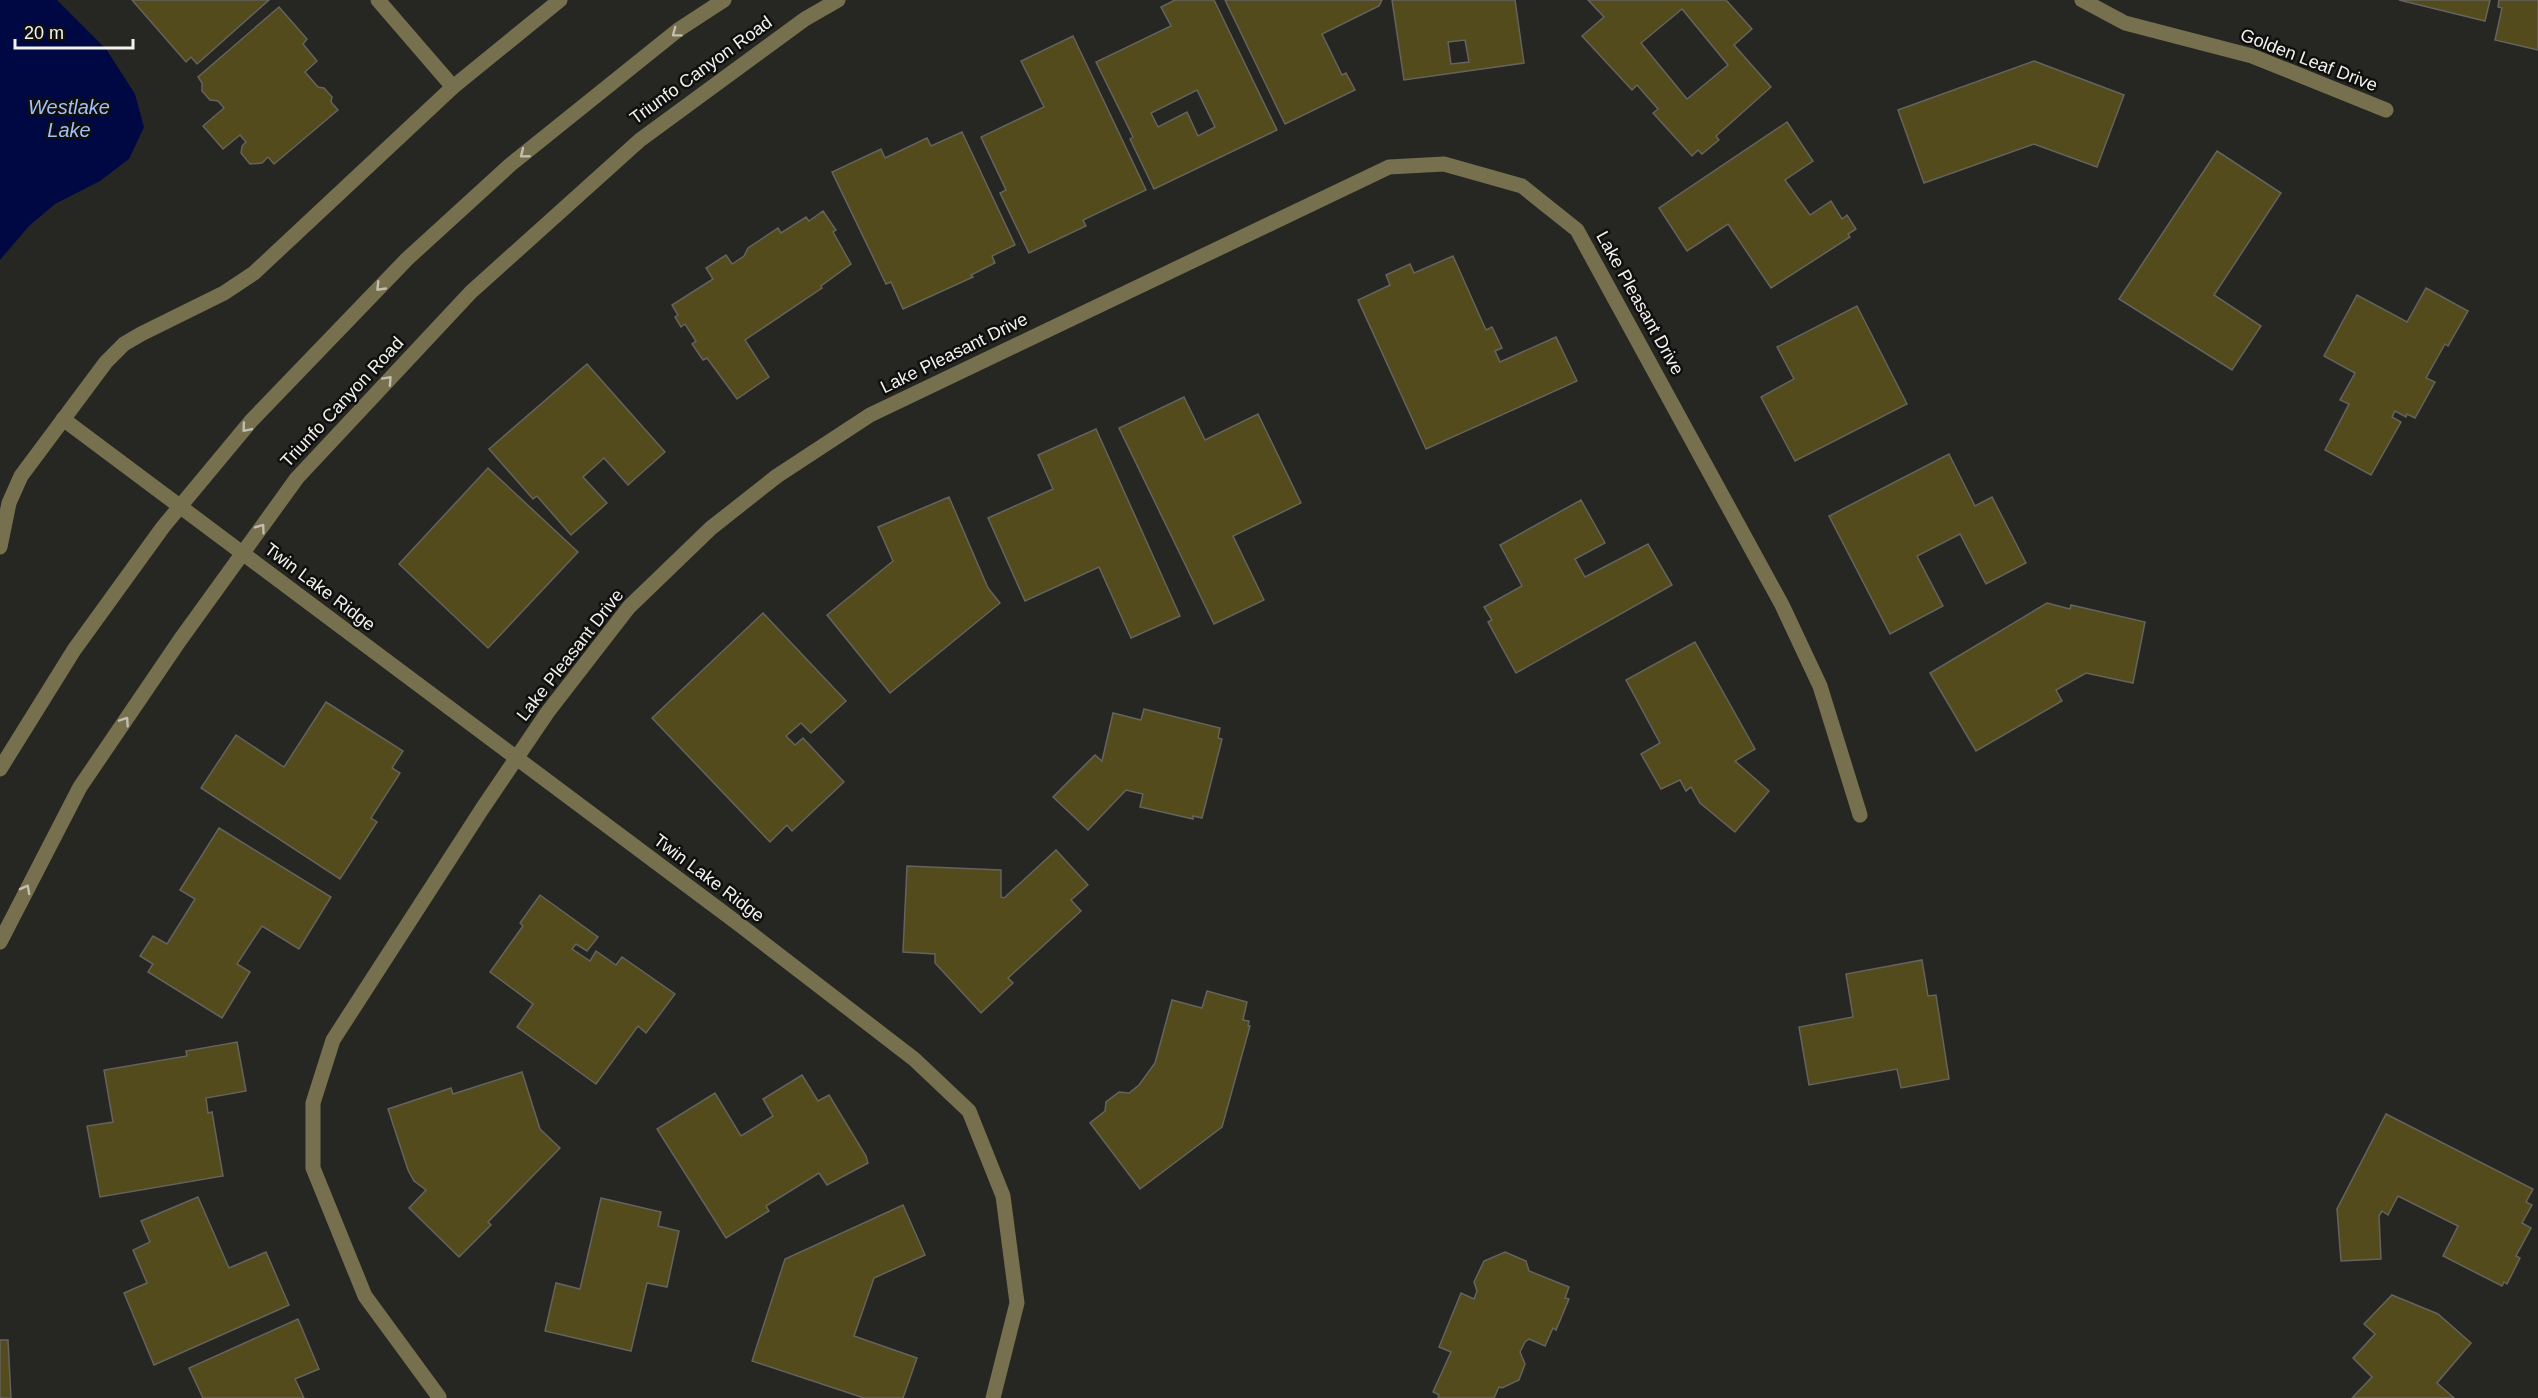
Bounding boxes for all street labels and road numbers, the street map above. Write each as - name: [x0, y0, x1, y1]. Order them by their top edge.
- street label: Triunfo Canyon Road: [626, 12, 776, 128]
- street label: Golden Leaf Drive: [2238, 25, 2380, 95]
- street label: Lake Pleasant Drive: [1592, 228, 1688, 378]
- street label: Lake Pleasant Drive: [877, 309, 1031, 397]
- street label: Triunfo Canyon Road: [277, 333, 407, 471]
- street label: Twin Lake Ridge: [261, 539, 379, 635]
- street label: Lake Pleasant Drive: [513, 585, 627, 725]
- street label: Twin Lake Ridge: [650, 830, 768, 926]

